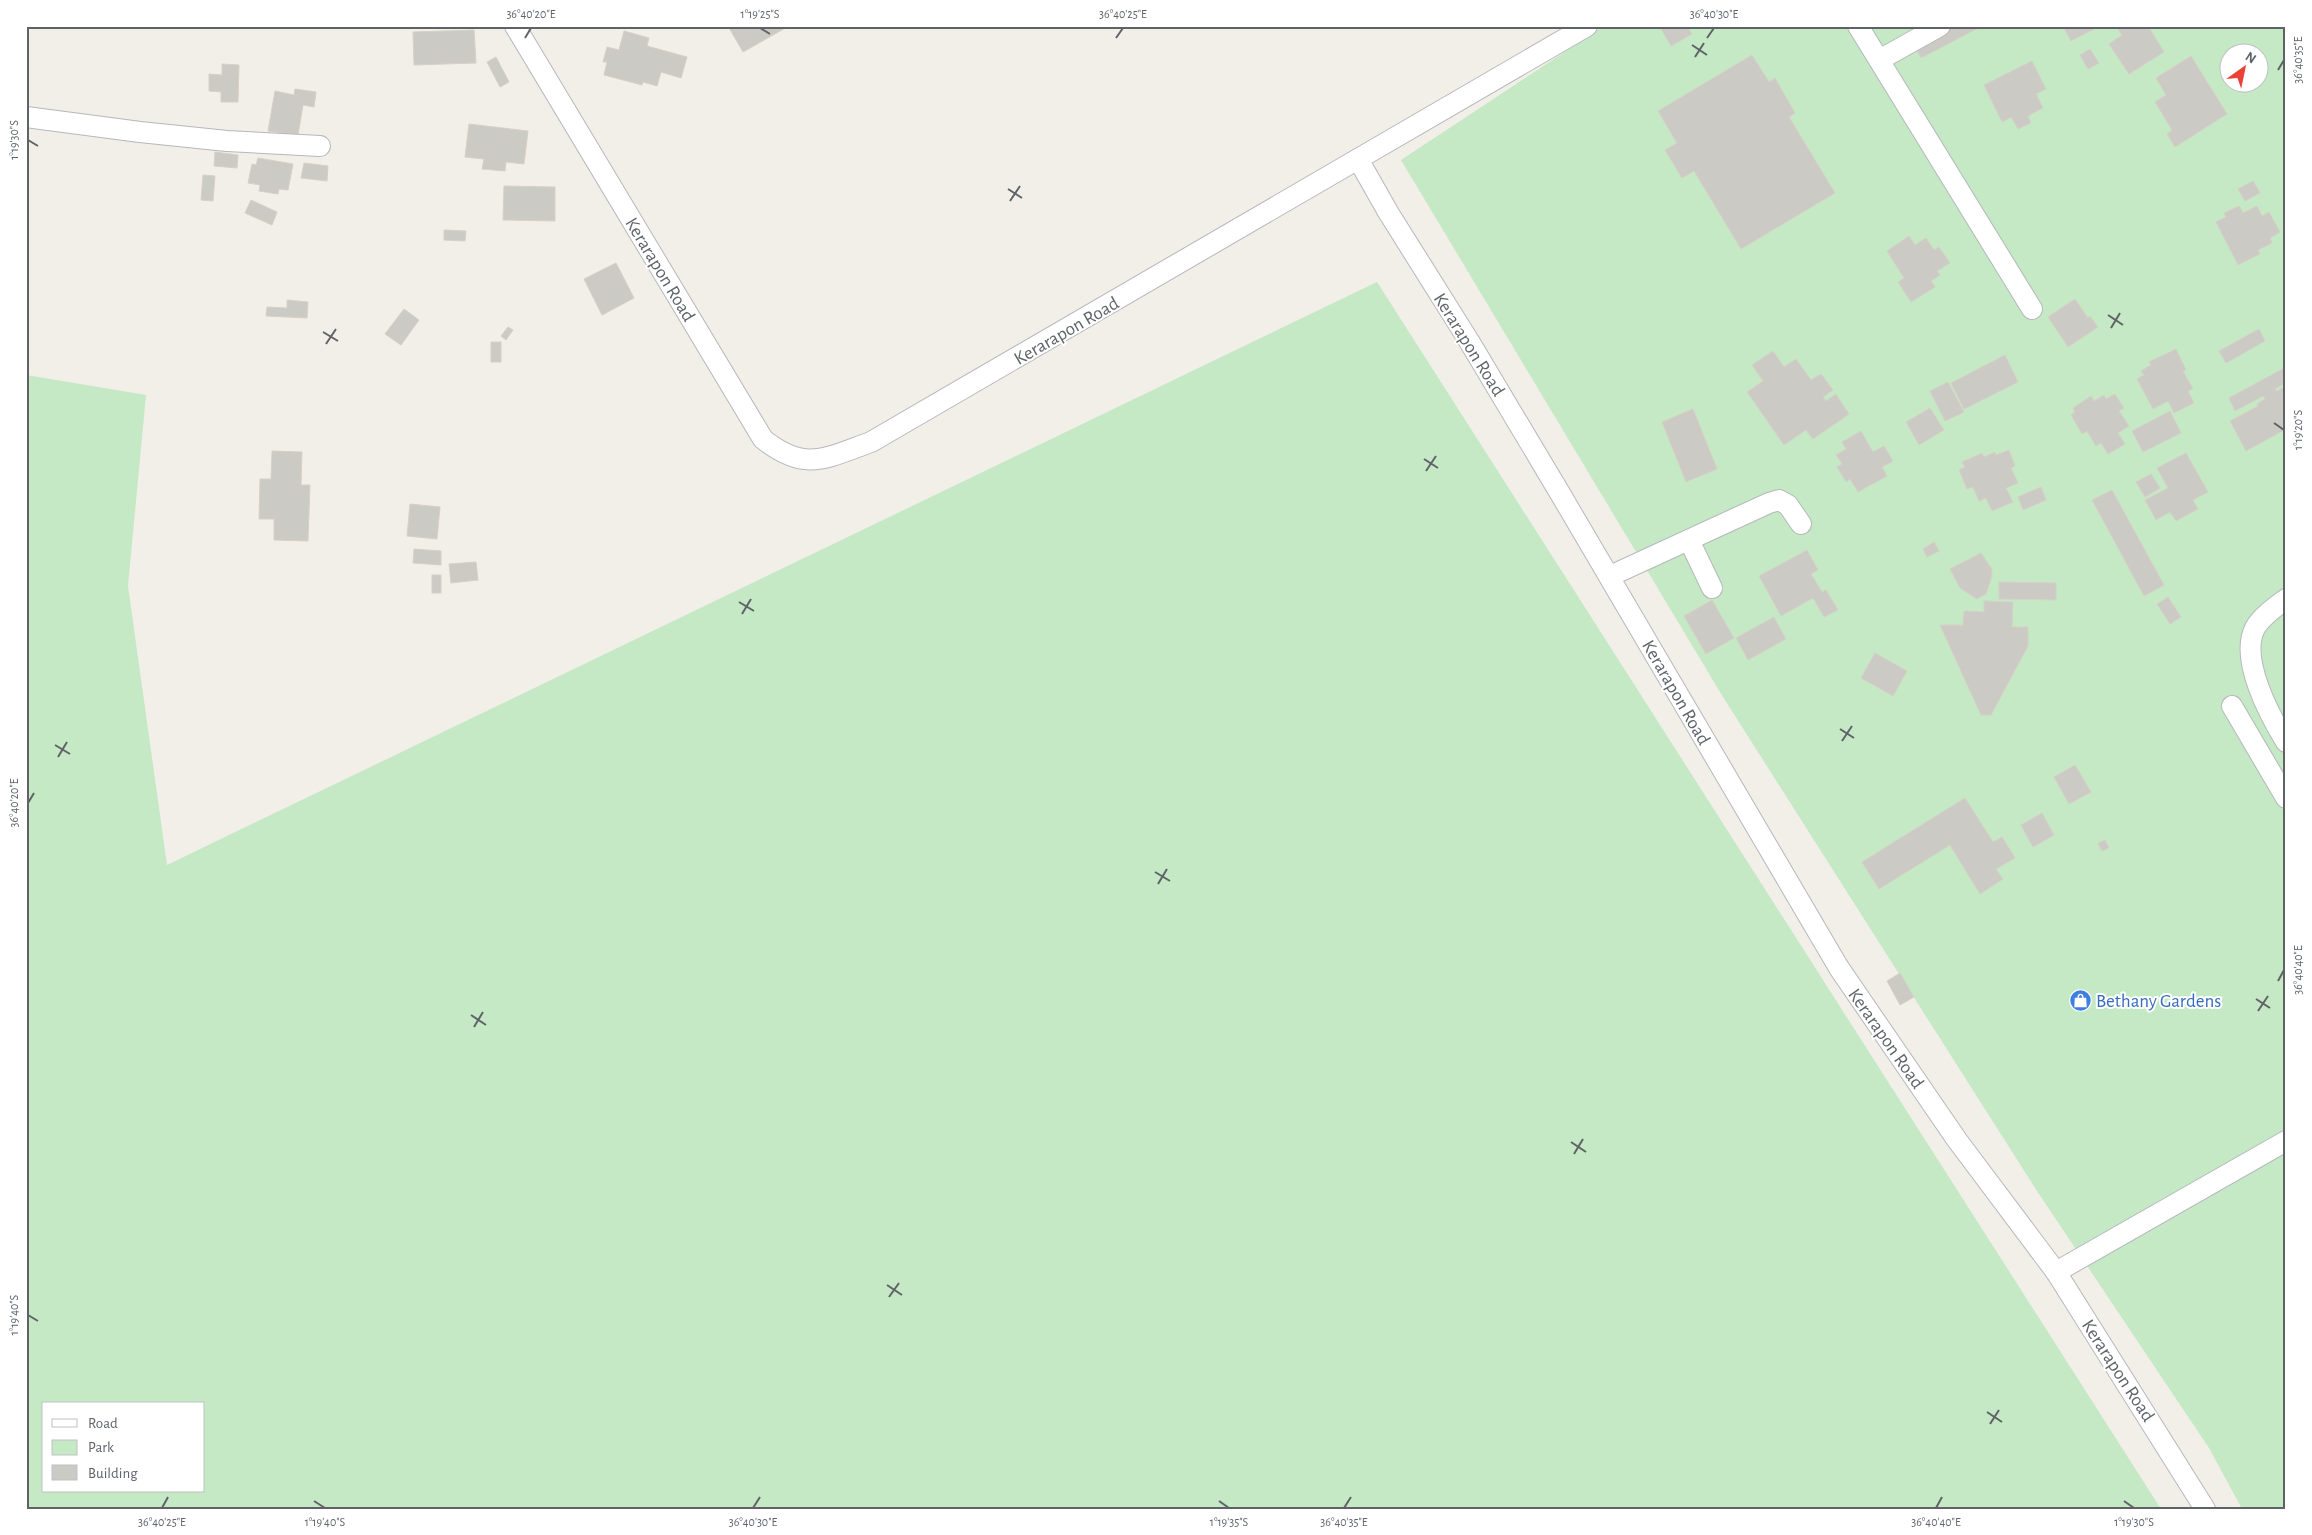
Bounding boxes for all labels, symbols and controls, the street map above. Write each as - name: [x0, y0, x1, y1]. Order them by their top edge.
- text: 36°40'20"E: [506, 8, 556, 20]
- text: 1°19'25"S: [741, 8, 780, 20]
- text: 36°40'25"E: [1099, 8, 1147, 20]
- text: 36°40'30"E: [1690, 8, 1739, 20]
- text: 36°40'35"E: [2292, 36, 2304, 84]
- north arrow: [2220, 42, 2270, 92]
- text: N: [2243, 49, 2258, 66]
- text: 1°19'30"S: [8, 120, 20, 160]
- street label: Kerarapon Road: [621, 215, 698, 325]
- street label: Kerarapon Road: [1430, 290, 1508, 400]
- street label: Kerarapon Road: [1011, 294, 1123, 369]
- text: 1°19'20"S: [2292, 410, 2304, 450]
- street label: Kerarapon Road: [1638, 637, 1713, 749]
- text: 36°40'20"E: [8, 778, 20, 828]
- text: 36°40'40"E: [2292, 945, 2304, 995]
- street label: Kerarapon Road: [1844, 985, 1927, 1093]
- shop icon: Bethany Gardens: [2068, 988, 2092, 1012]
- place label: Bethany Gardens: [2096, 992, 2221, 1011]
- text: 1°19'40"S: [8, 1294, 20, 1335]
- street label: Kerarapon Road: [2078, 1316, 2158, 1425]
- legend: [42, 1402, 205, 1492]
- text: Road: [88, 1416, 118, 1431]
- text: Park: [88, 1440, 114, 1455]
- text: Building: [88, 1466, 138, 1481]
- text: 36°40'25"E: [138, 1516, 186, 1528]
- text: 1°19'40"S: [305, 1516, 346, 1528]
- text: 36°40'30"E: [729, 1516, 778, 1528]
- text: 1°19'35"S: [1210, 1516, 1249, 1528]
- text: 36°40'35"E: [1320, 1516, 1368, 1528]
- text: 36°40'40"E: [1911, 1516, 1961, 1528]
- text: 1°19'30"S: [2114, 1516, 2154, 1528]

